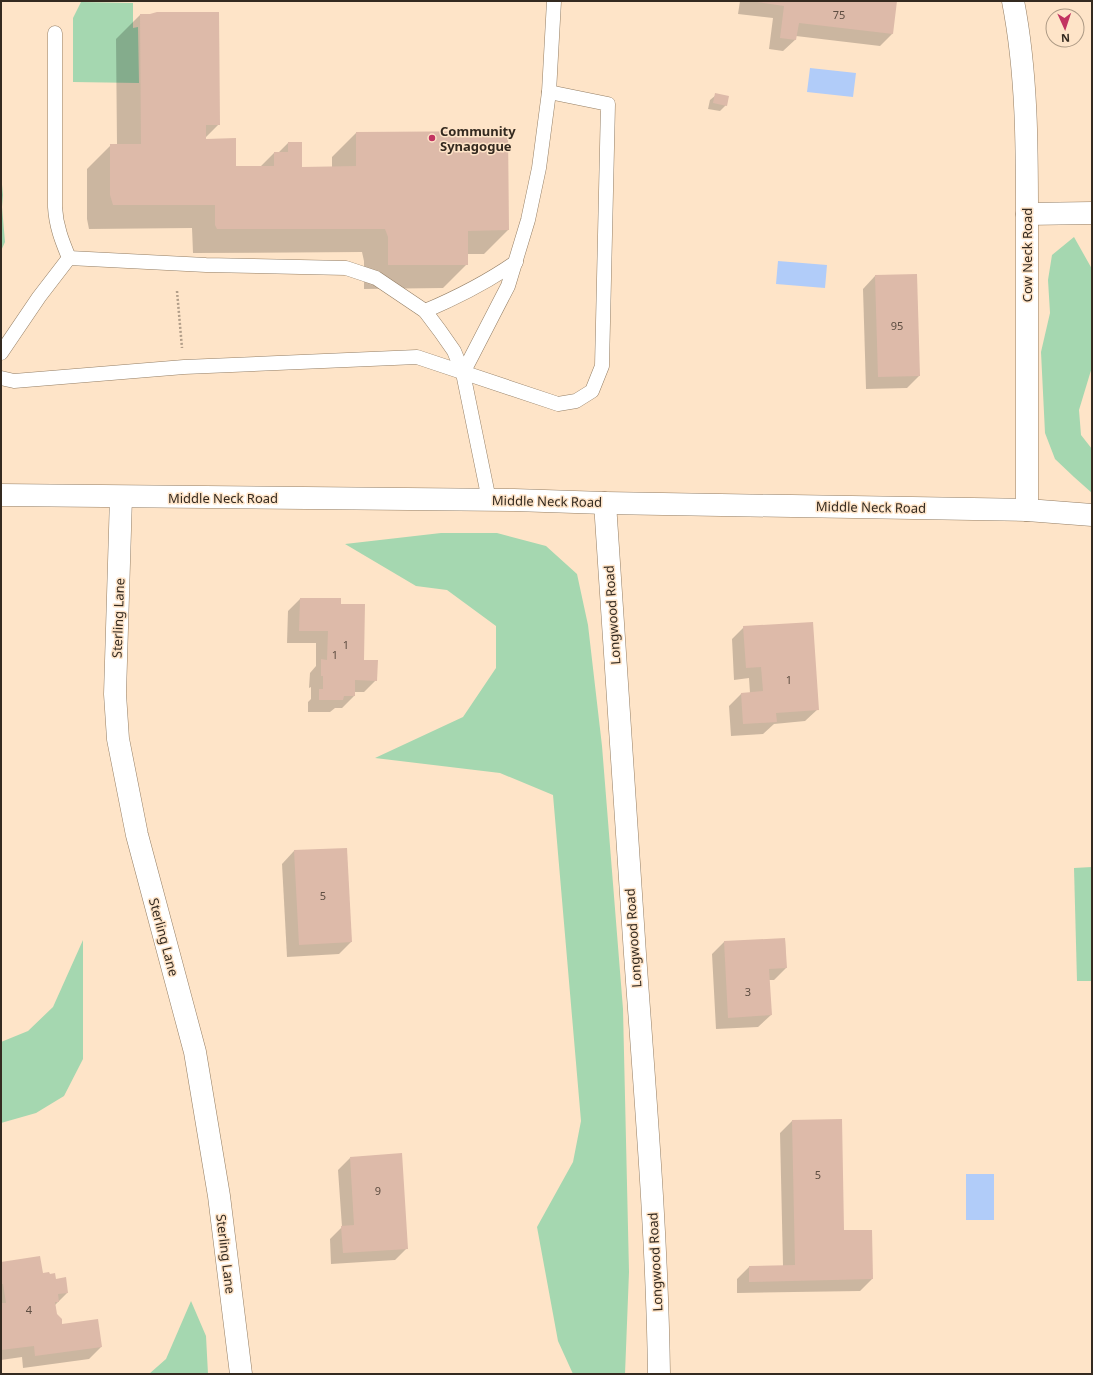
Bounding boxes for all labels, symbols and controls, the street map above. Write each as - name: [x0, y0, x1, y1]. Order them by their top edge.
- house number: 75: [833, 7, 845, 22]
- north arrow: [1045, 8, 1085, 48]
- text: N: [1061, 31, 1070, 46]
- place label: Community Synagogue: [440, 122, 516, 155]
- marker: Community Synagogue: [427, 133, 437, 143]
- street label: Cow Neck Road: [1018, 208, 1036, 302]
- house number: 95: [891, 318, 903, 333]
- street label: Middle Neck Road: [168, 489, 278, 507]
- street label: Middle Neck Road: [492, 491, 602, 511]
- street label: Middle Neck Road: [816, 497, 926, 517]
- street label: Longwood Road: [600, 565, 624, 665]
- street label: Sterling Lane: [108, 578, 128, 658]
- house number: 1: [343, 637, 349, 652]
- house number: 1: [332, 647, 338, 662]
- house number: 1: [786, 672, 792, 687]
- house number: 5: [320, 888, 326, 903]
- street label: Longwood Road: [621, 888, 645, 988]
- street label: Sterling Lane: [145, 896, 183, 978]
- house number: 3: [745, 984, 751, 999]
- house number: 5: [815, 1167, 821, 1182]
- house number: 9: [375, 1183, 381, 1198]
- street label: Longwood Road: [643, 1212, 667, 1312]
- street label: Sterling Lane: [212, 1213, 240, 1295]
- house number: 4: [26, 1302, 33, 1317]

